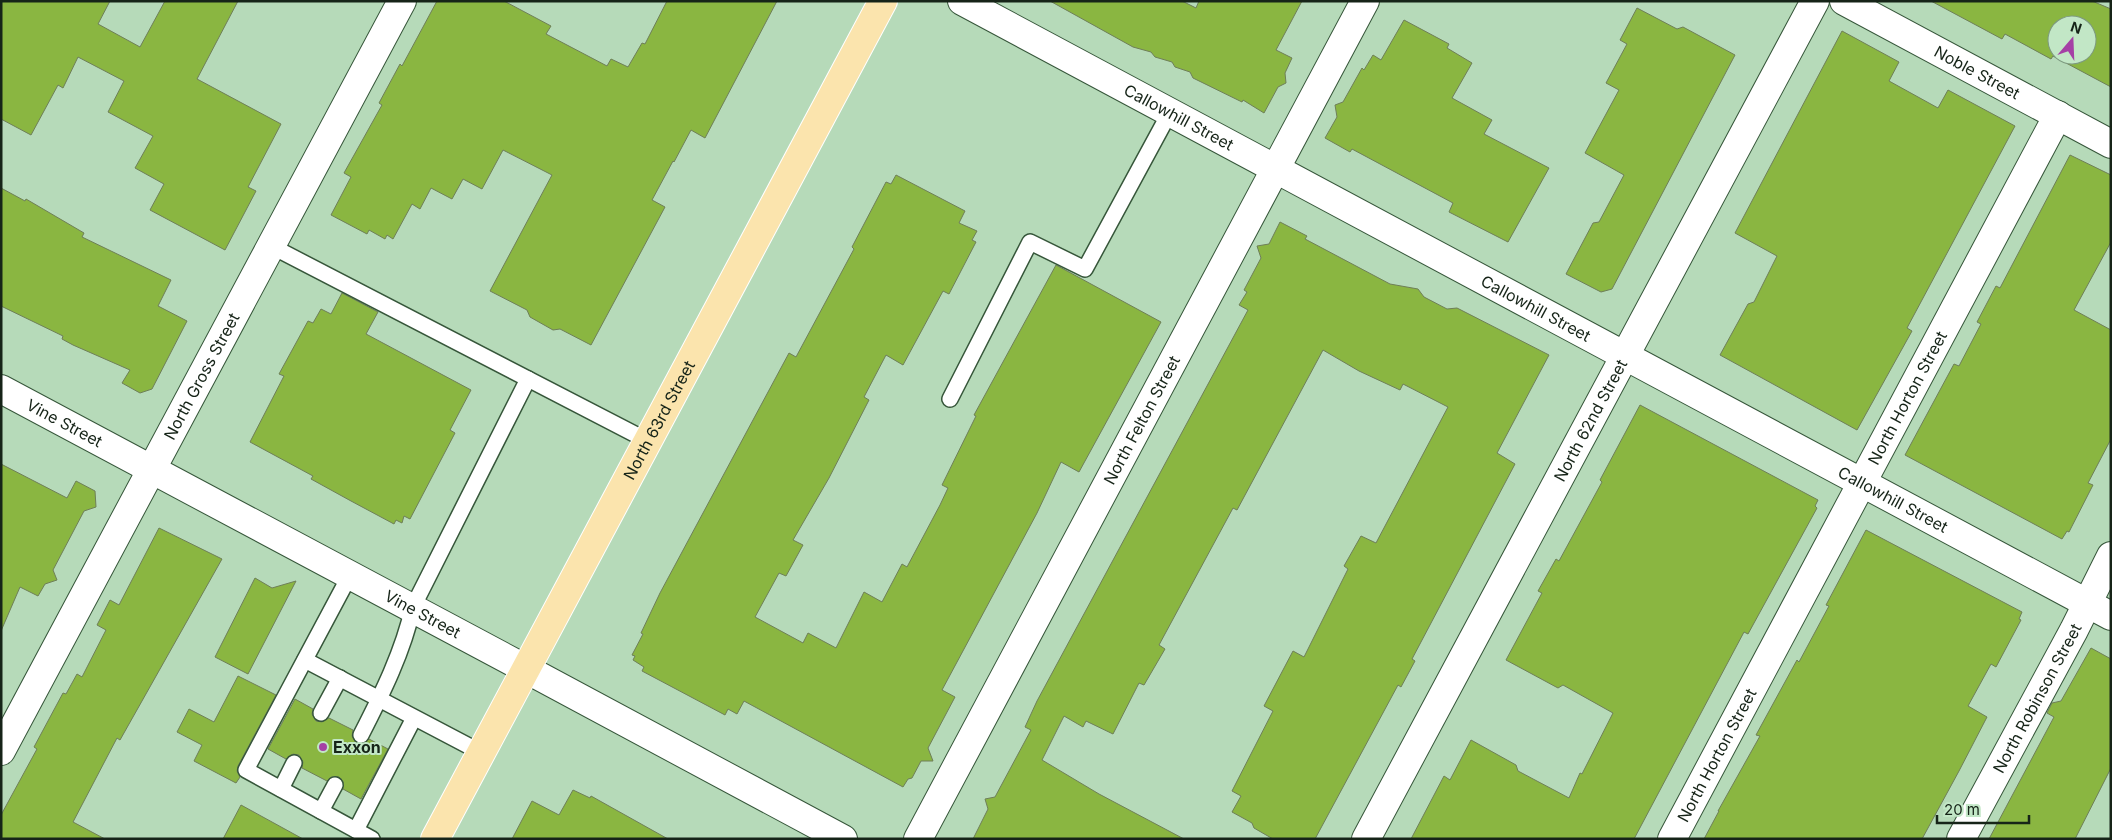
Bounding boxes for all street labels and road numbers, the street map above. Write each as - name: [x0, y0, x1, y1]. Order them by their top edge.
- street label: Noble Street: [1931, 41, 2023, 103]
- street label: Callowhill Street: [1121, 80, 1237, 155]
- street label: Callowhill Street: [1478, 271, 1594, 346]
- street label: North Gross Street: [159, 309, 243, 443]
- street label: North Horton Street: [1863, 327, 1951, 468]
- street label: North Felton Street: [1099, 352, 1184, 488]
- street label: North 62nd Street: [1549, 356, 1631, 485]
- street label: North 63rd Street: [619, 357, 699, 483]
- street label: Vine Street: [23, 394, 106, 451]
- street label: Callowhill Street: [1835, 462, 1951, 537]
- street label: Vine Street: [381, 586, 464, 642]
- street label: North Robinson Street: [1989, 620, 2086, 776]
- street label: North Horton Street: [1673, 685, 1760, 825]

